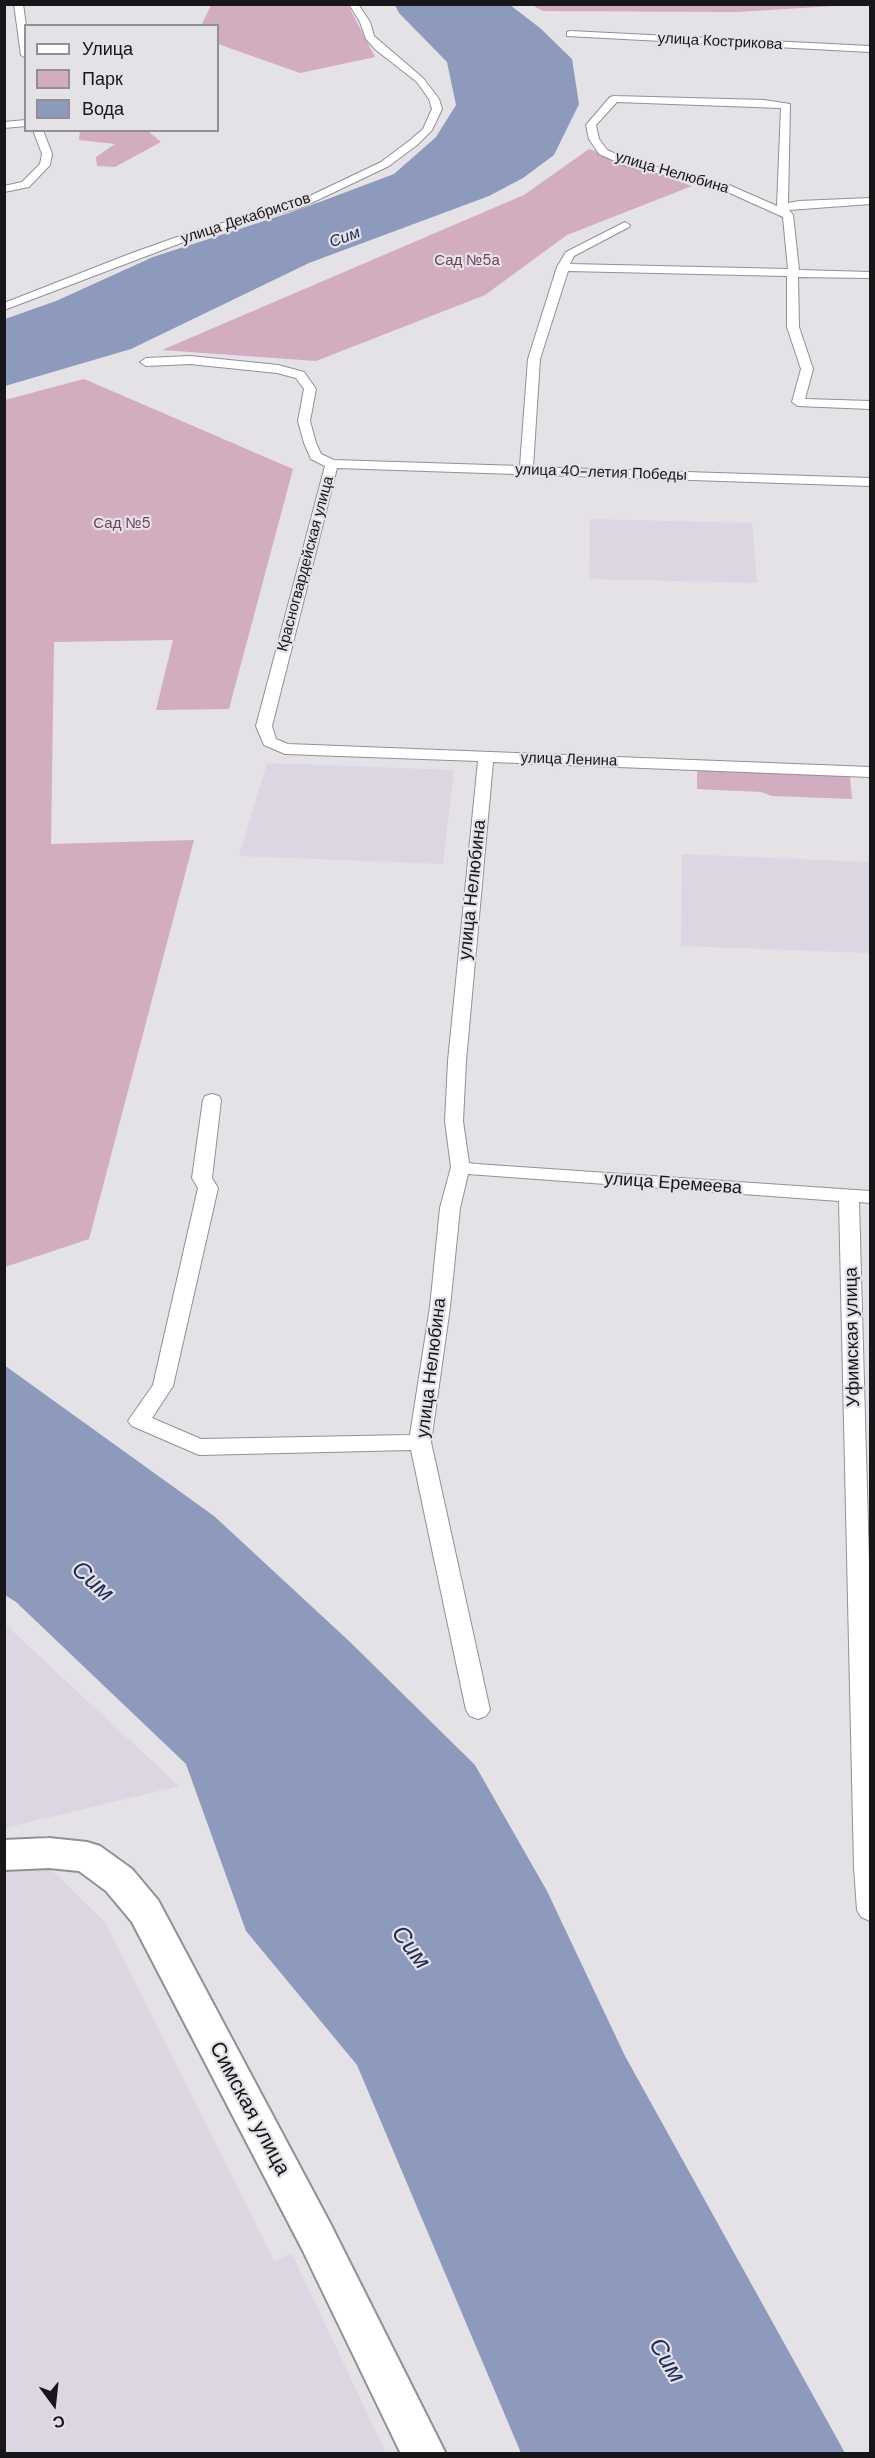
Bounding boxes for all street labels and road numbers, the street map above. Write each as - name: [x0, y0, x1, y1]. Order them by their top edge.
- street label: улица Кострикова: [657, 30, 783, 54]
- street label: улица Нелюбина: [613, 148, 731, 198]
- street label: улица Декабристов: [179, 190, 313, 248]
- street label: улица 40-летия Победы: [515, 461, 687, 485]
- street label: Красногвардейская улица: [274, 474, 338, 654]
- street label: улица Ленина: [520, 749, 618, 771]
- street label: улица Нелюбина: [455, 819, 491, 961]
- street label: улица Еремеева: [603, 1168, 743, 1200]
- street label: Уфимская улица: [841, 1267, 865, 1407]
- street label: улица Нелюбина: [413, 1297, 451, 1439]
- street label: Симская улица: [203, 2038, 295, 2180]

